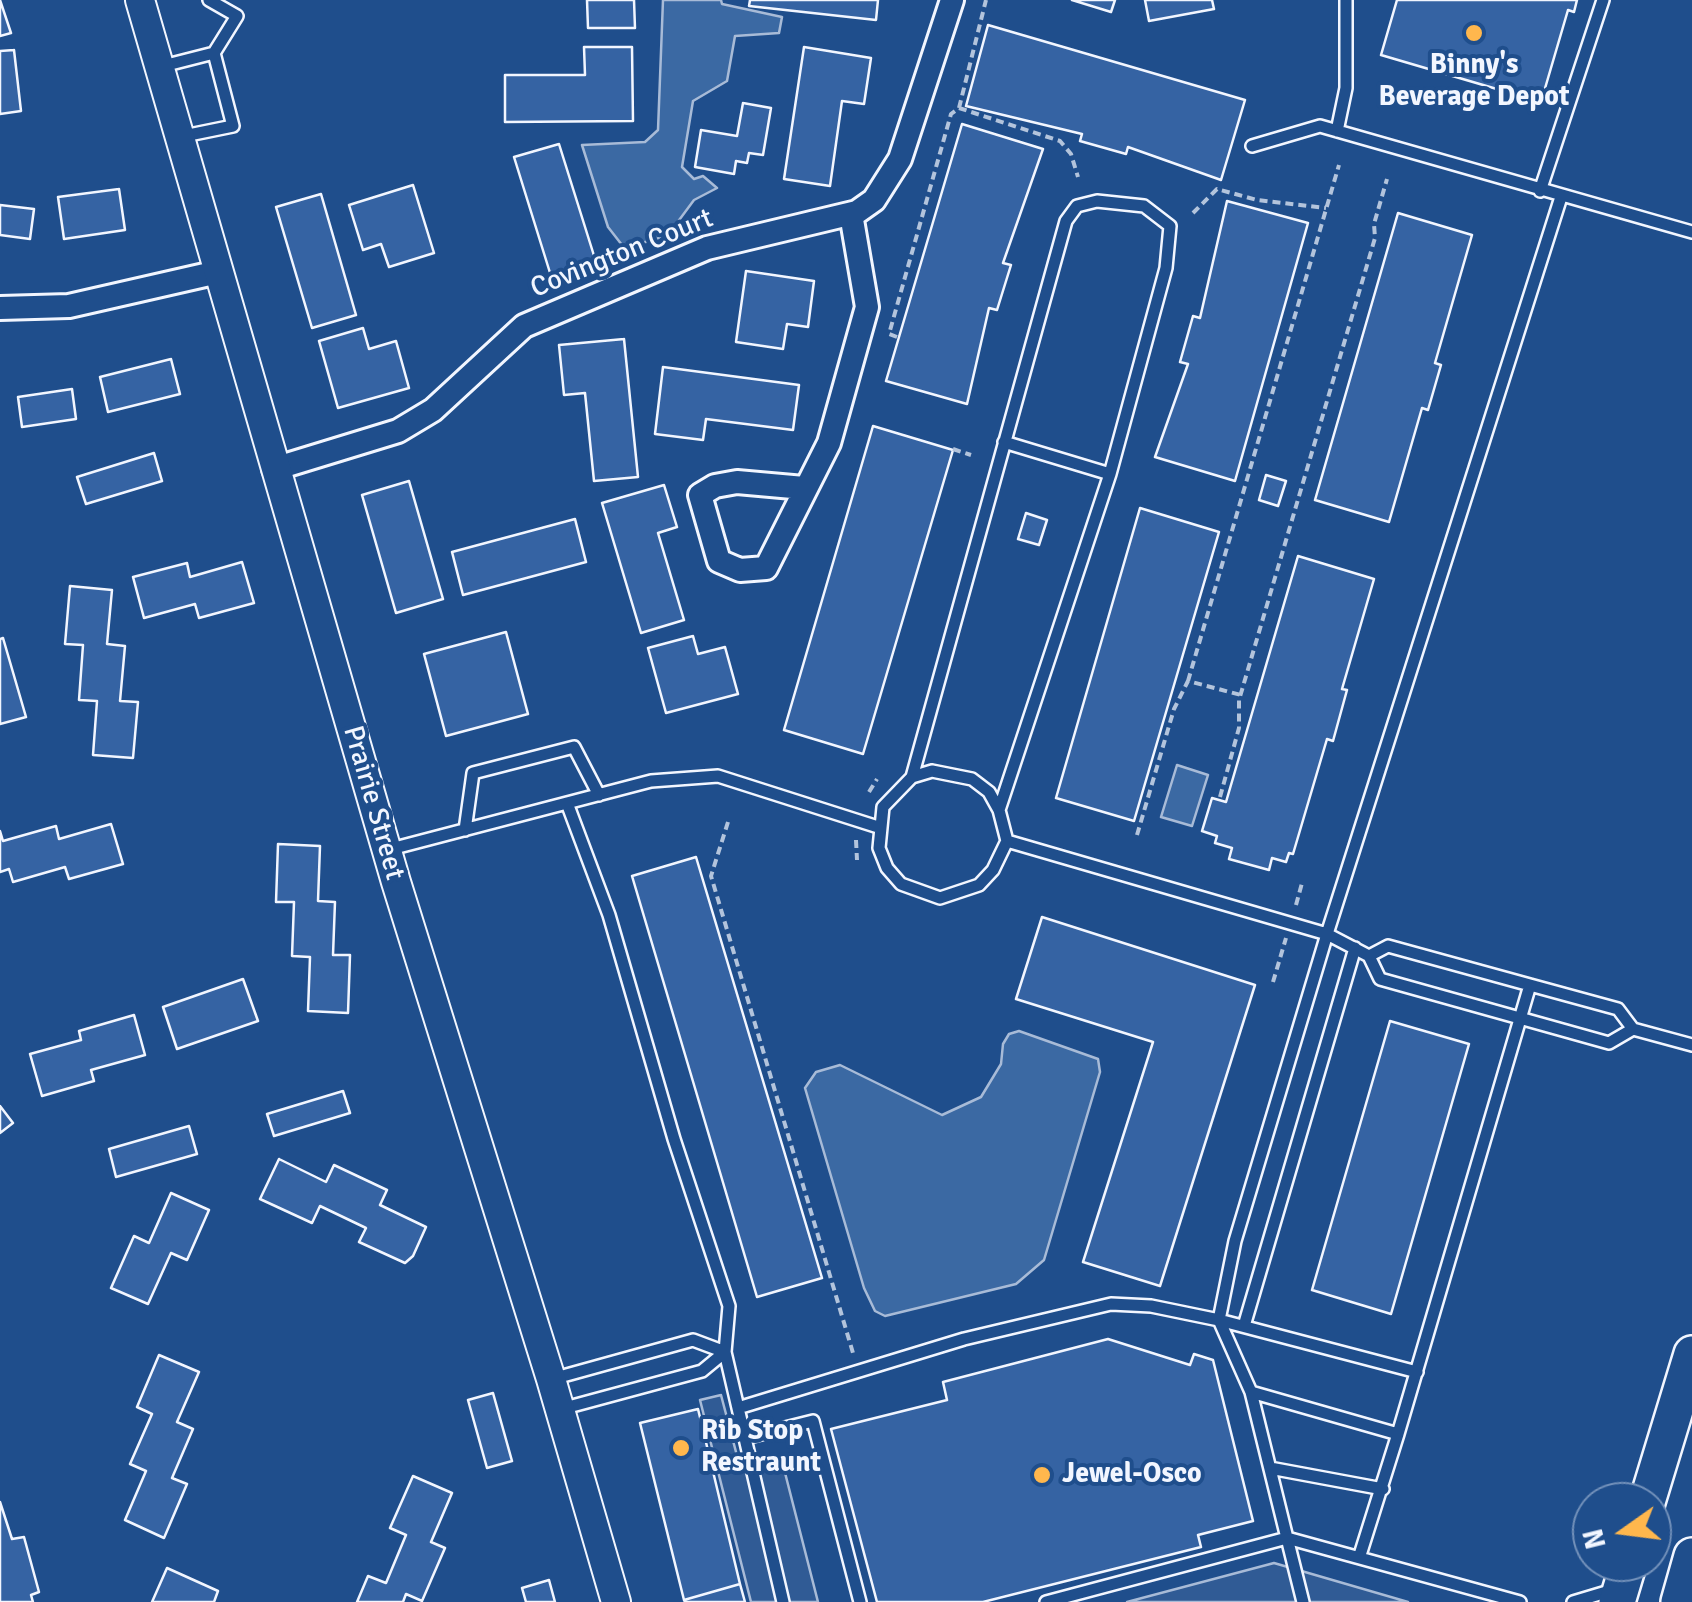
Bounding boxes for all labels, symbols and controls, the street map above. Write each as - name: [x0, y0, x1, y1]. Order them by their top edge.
- marker: Binny's Beverage Depot: [1463, 22, 1485, 44]
- place label: Binny's Beverage Depot: [1379, 49, 1569, 115]
- street label: Covington Court: [526, 202, 718, 306]
- street label: Prairie Street: [335, 722, 411, 884]
- place label: Rib Stop Restraunt: [701, 1415, 821, 1481]
- marker: Rib Stop Restraunt: [670, 1437, 692, 1459]
- place label: Jewel-Osco: [1062, 1458, 1202, 1492]
- marker: Jewel-Osco: [1031, 1464, 1053, 1486]
- north arrow: [1572, 1482, 1672, 1582]
- text: N: [1576, 1525, 1614, 1552]

